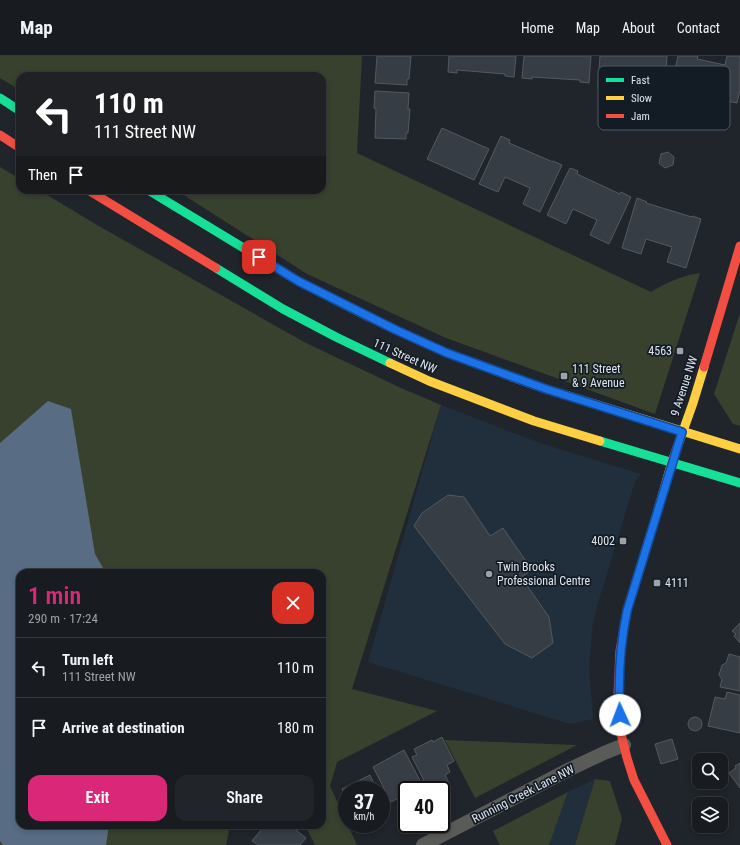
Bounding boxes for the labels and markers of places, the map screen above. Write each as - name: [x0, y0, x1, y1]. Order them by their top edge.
- pin: [242, 240, 276, 274]
- place label: 4563: [648, 344, 672, 358]
- marker: 4563: [675, 346, 685, 356]
- place label: 111 Street & 9 Avenue: [572, 362, 625, 390]
- marker: 111 Street & 9 Avenue: [559, 371, 569, 381]
- place label: 4002: [591, 534, 615, 548]
- marker: 4002: [618, 536, 628, 546]
- place label: Twin Brooks Professional Centre: [497, 560, 591, 588]
- marker: Twin Brooks Professional Centre: [484, 569, 494, 579]
- place label: 4111: [665, 576, 689, 590]
- marker: 4111: [652, 578, 662, 588]

